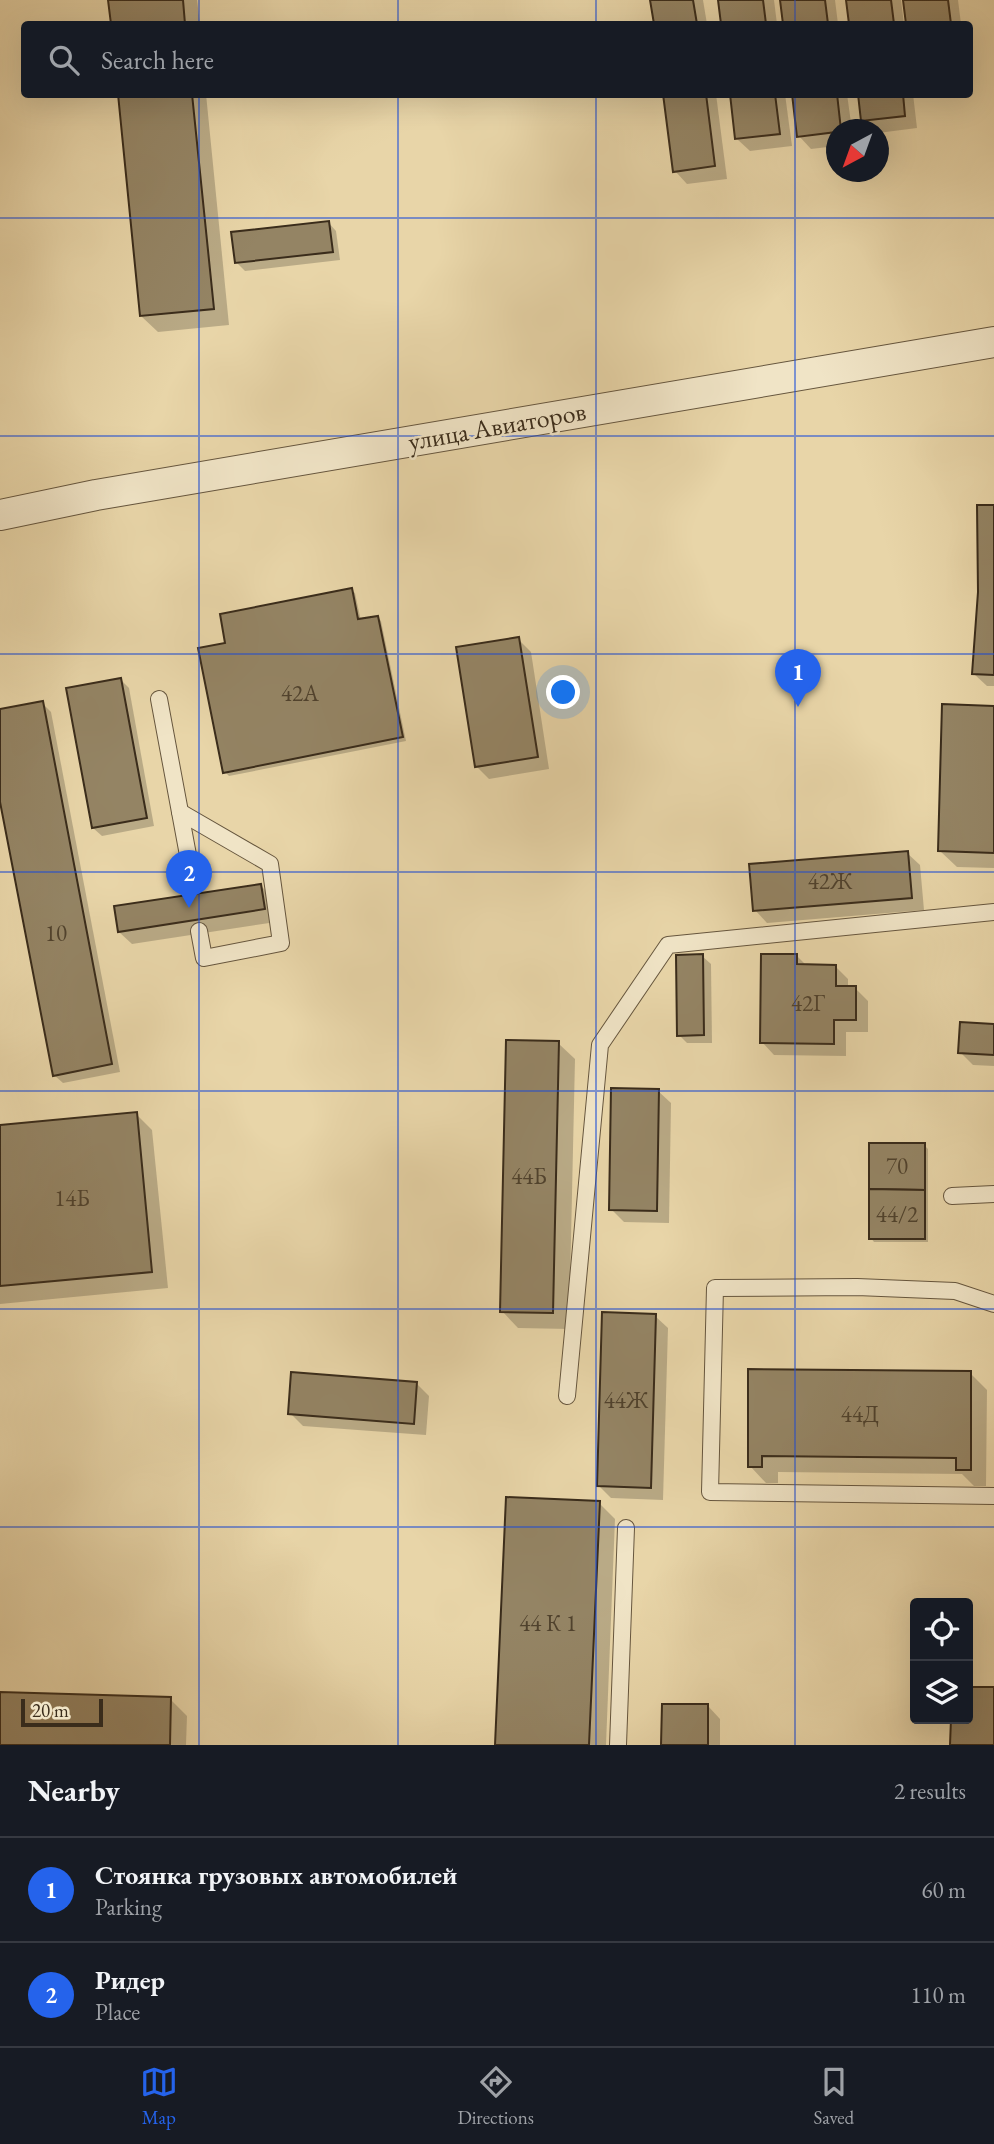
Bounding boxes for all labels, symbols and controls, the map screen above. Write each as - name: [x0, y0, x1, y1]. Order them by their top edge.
- search box: [21, 21, 973, 98]
- icon: search: [45, 41, 83, 79]
- text: Search here: [101, 43, 214, 77]
- north arrow: [826, 119, 889, 182]
- street label: улица Авиаторов: [405, 394, 589, 458]
- pin: 1: [775, 649, 821, 707]
- your location: [546, 675, 580, 709]
- house number: 42А: [281, 678, 320, 708]
- pin: 2: [166, 850, 212, 908]
- house number: 42Ж: [808, 866, 853, 896]
- house number: 10: [45, 918, 67, 948]
- house number: 42Г: [791, 988, 825, 1018]
- house number: 70: [886, 1151, 908, 1181]
- house number: 44Б: [511, 1161, 547, 1191]
- house number: 14Б: [54, 1183, 90, 1213]
- house number: 44/2: [876, 1199, 918, 1229]
- house number: 44Ж: [604, 1385, 649, 1415]
- house number: 44Д: [841, 1399, 879, 1429]
- map controls: [910, 1598, 973, 1724]
- button: locate: [910, 1598, 973, 1661]
- house number: 44 К 1: [519, 1608, 577, 1638]
- button: layers: [910, 1661, 973, 1724]
- scale bar: [21, 1696, 103, 1728]
- text: 20 m: [32, 1698, 69, 1723]
- text: Nearby: [28, 1771, 120, 1810]
- text: 2 results: [894, 1776, 966, 1806]
- text: Стоянка грузовых автомобилей: [95, 1858, 457, 1892]
- text: 1: [45, 1875, 57, 1905]
- text: 60 m: [921, 1875, 966, 1905]
- text: Parking: [95, 1892, 162, 1922]
- text: Ридер: [95, 1963, 165, 1997]
- text: 2: [45, 1980, 57, 2010]
- text: 110 m: [910, 1980, 966, 2010]
- text: Place: [95, 1997, 140, 2027]
- tab: Map: [140, 2063, 178, 2130]
- tab: Directions: [457, 2063, 534, 2130]
- tab: Saved: [813, 2063, 854, 2130]

